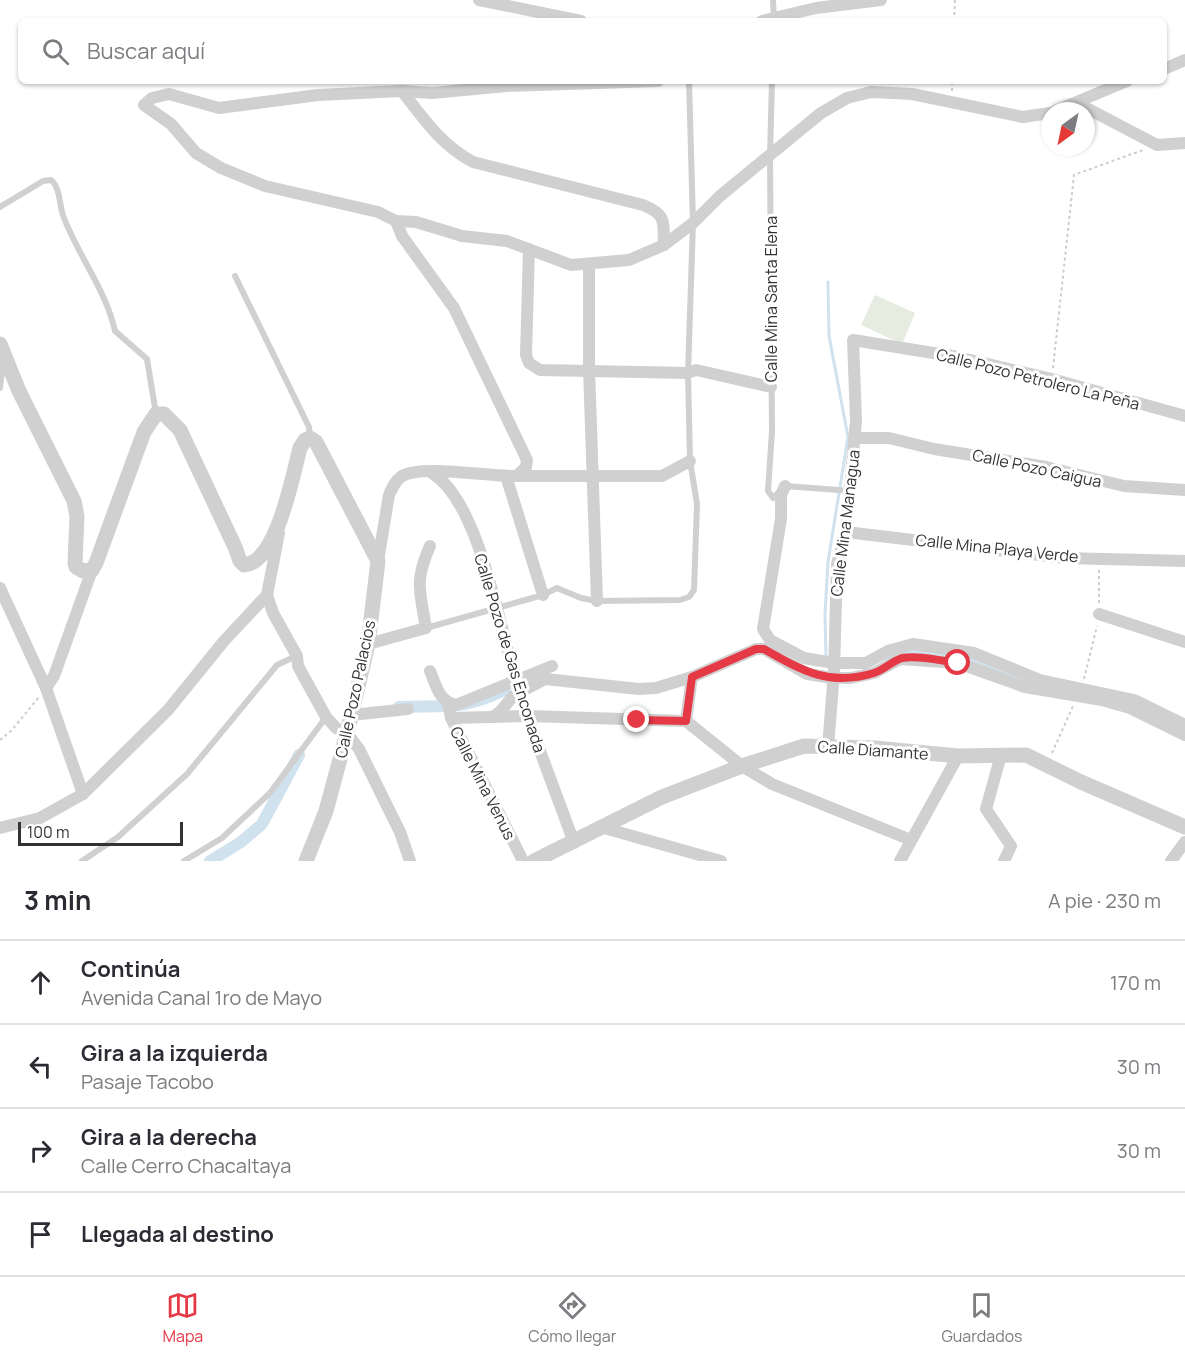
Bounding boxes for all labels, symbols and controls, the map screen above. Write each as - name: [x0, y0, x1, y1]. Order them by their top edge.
- search box: [18, 18, 1167, 84]
- icon: search: [39, 35, 72, 68]
- text: Buscar aquí: [87, 36, 205, 66]
- north arrow: [1041, 102, 1095, 156]
- street label: Calle Mina Santa Elena: [760, 216, 782, 382]
- street label: Calle Pozo Petrolero La Peña: [934, 343, 1142, 415]
- street label: Calle Pozo Caigua: [970, 444, 1104, 492]
- street label: Calle Mina Managua: [825, 448, 865, 598]
- street label: Calle Mina Playa Verde: [914, 529, 1080, 567]
- street label: Calle Pozo de Gas Enconada: [469, 551, 551, 755]
- street label: Calle Pozo Palacios: [330, 618, 380, 760]
- route start: [944, 649, 970, 675]
- route end: [623, 706, 649, 732]
- street label: Calle Mina Venus: [445, 723, 521, 843]
- street label: Calle Diamante: [817, 735, 929, 765]
- scale bar: [18, 819, 183, 846]
- text: 100 m: [27, 821, 70, 843]
- text: 3 min: [24, 882, 91, 918]
- text: A pie · 230 m: [1048, 887, 1161, 914]
- text: Continúa: [81, 954, 181, 984]
- icon: ahead: [24, 966, 57, 999]
- text: 170 m: [1110, 969, 1161, 996]
- text: Avenida Canal 1ro de Mayo: [81, 984, 322, 1011]
- text: Gira a la izquierda: [81, 1038, 268, 1068]
- icon: left: [24, 1050, 57, 1083]
- text: 30 m: [1117, 1053, 1161, 1080]
- text: Pasaje Tacobo: [81, 1068, 214, 1095]
- text: Gira a la derecha: [81, 1122, 257, 1152]
- icon: right: [24, 1134, 57, 1167]
- text: 30 m: [1117, 1137, 1161, 1164]
- text: Calle Cerro Chacaltaya: [81, 1152, 291, 1179]
- icon: arrive: [24, 1218, 57, 1251]
- text: Llegada al destino: [81, 1219, 274, 1249]
- tab: Mapa: [163, 1289, 203, 1347]
- tab: Cómo llegar: [528, 1289, 616, 1347]
- tab: Guardados: [942, 1289, 1022, 1347]

